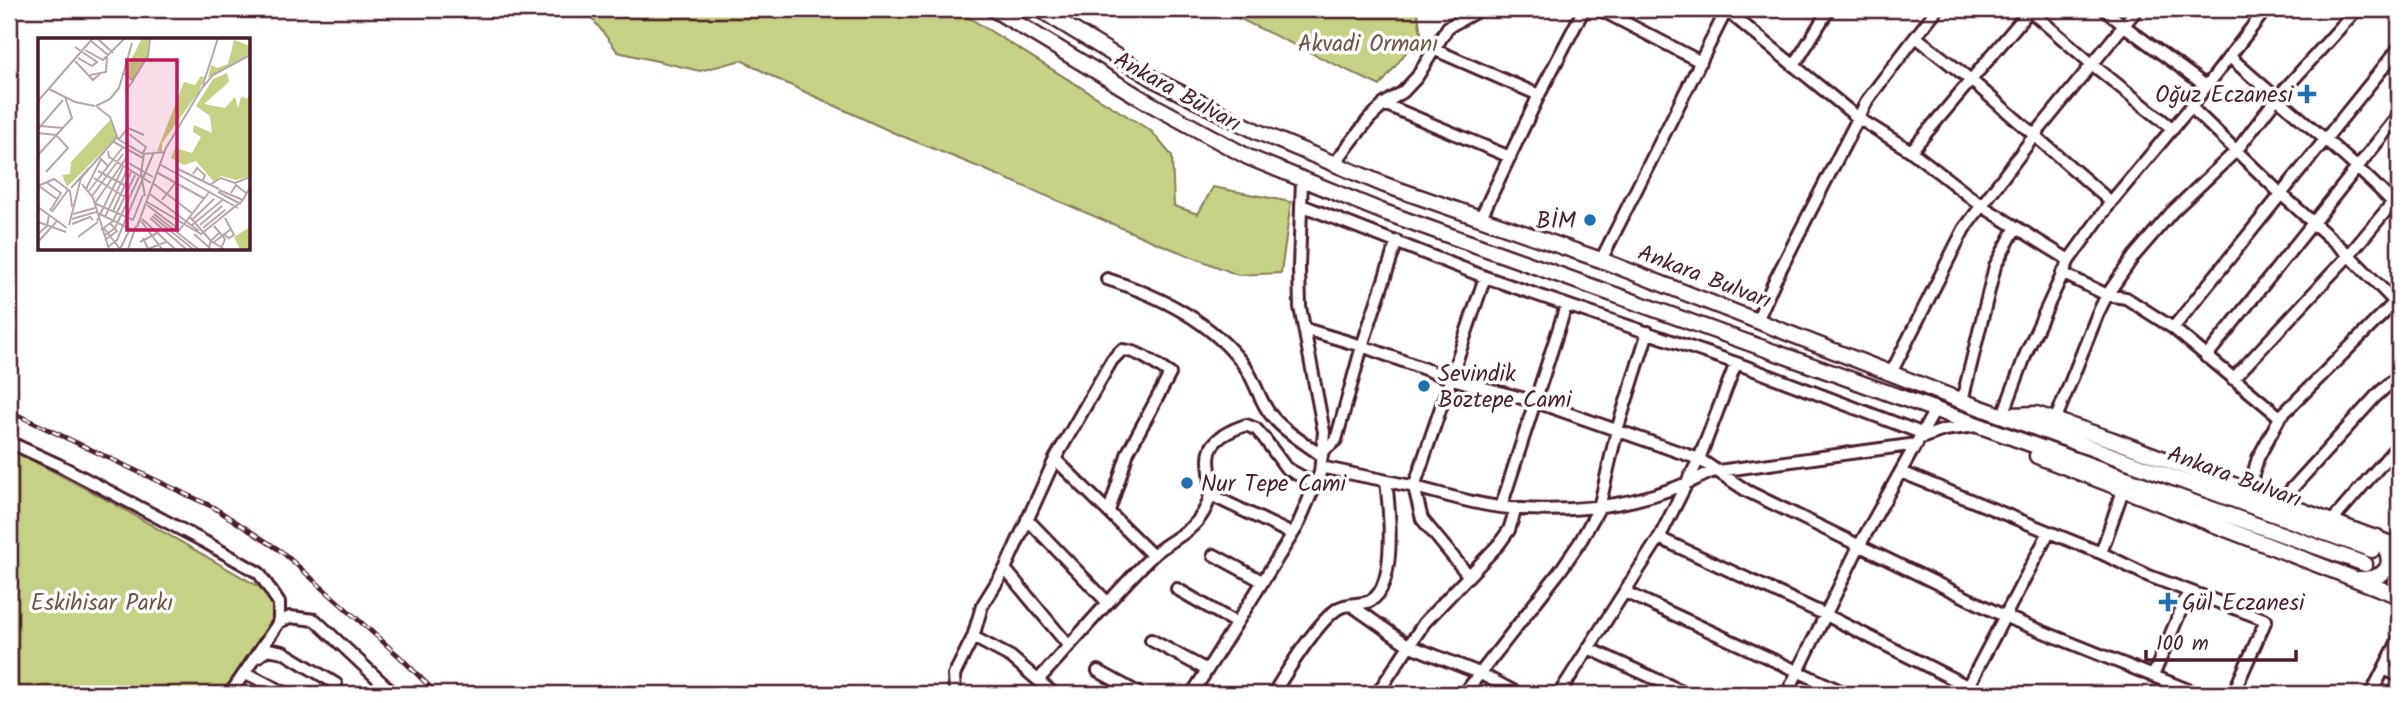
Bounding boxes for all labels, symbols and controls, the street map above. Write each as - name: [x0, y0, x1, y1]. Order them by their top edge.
- park label: Akvadi Ormanı: [1298, 27, 1438, 63]
- inset map: [38, 38, 250, 250]
- street label: Ankara Bulvarı: [1107, 43, 1247, 143]
- place label: Oğuz Eczanesi: [2155, 78, 2295, 114]
- marker: Oğuz Eczanesi: [2299, 86, 2315, 102]
- place label: BİM: [1536, 204, 1577, 240]
- marker: BİM: [1582, 212, 1598, 228]
- street label: Ankara Bulvarı: [1632, 236, 1777, 320]
- place label: Sevindik Boztepe Cami: [1438, 357, 1573, 419]
- marker: Sevindik Boztepe Cami: [1416, 378, 1432, 394]
- street label: Ankara Bulvarı: [2162, 437, 2307, 519]
- place label: Nur Tepe Cami: [1201, 467, 1348, 503]
- marker: Nur Tepe Cami: [1179, 475, 1195, 491]
- park label: Eskihisar Parkı: [31, 586, 173, 622]
- place label: Gül Eczanesi: [2182, 586, 2306, 622]
- marker: Gül Eczanesi: [2160, 594, 2176, 610]
- scale bar: [2146, 619, 2296, 663]
- text: 100 m: [2156, 628, 2209, 661]

